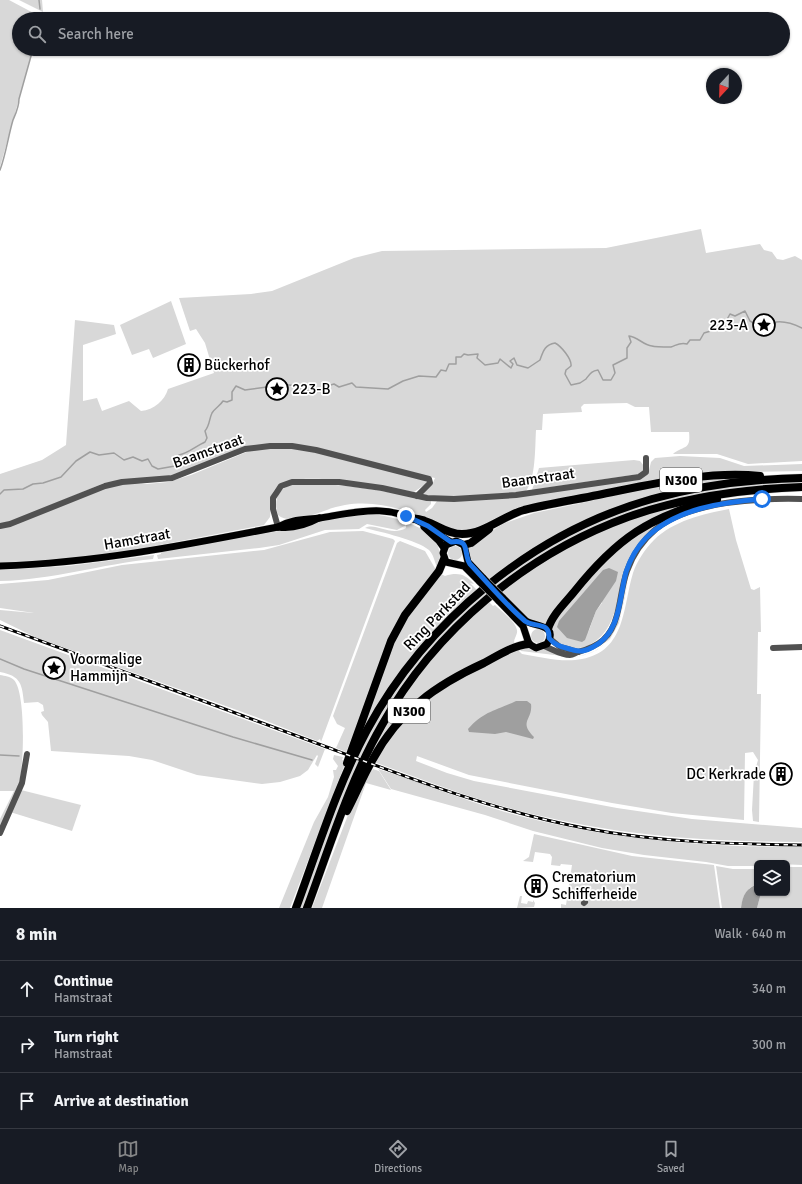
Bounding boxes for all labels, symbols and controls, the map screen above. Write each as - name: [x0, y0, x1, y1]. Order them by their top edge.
- search box: [12, 12, 790, 56]
- icon: search: [26, 23, 48, 45]
- text: Search here: [58, 25, 134, 43]
- north arrow: [706, 68, 742, 104]
- place icon: 223-A: [751, 312, 777, 338]
- place label: 223-A: [709, 316, 748, 334]
- building icon: Bückerhof: [176, 352, 202, 378]
- place label: Bückerhof: [204, 356, 270, 374]
- place icon: 223-B: [264, 376, 290, 402]
- place label: 223-B: [292, 380, 331, 398]
- street label: Baamstraat: [170, 430, 246, 472]
- street label: Baamstraat: [500, 464, 576, 492]
- road number: N300: [660, 468, 702, 492]
- route start: [753, 490, 771, 508]
- route end: [397, 507, 415, 525]
- street label: Hamstraat: [102, 524, 172, 554]
- street label: Ring Parkstad: [400, 578, 474, 654]
- place label: Voormalige Hammijn: [70, 650, 142, 685]
- place icon: Voormalige Hammijn: [41, 655, 67, 681]
- road number: N300: [388, 699, 430, 723]
- building icon: DC Kerkrade: [768, 761, 794, 787]
- place label: DC Kerkrade: [686, 765, 766, 783]
- map controls: [754, 860, 790, 896]
- button: layers: [754, 860, 790, 896]
- place label: Crematorium Schifferheide: [552, 868, 637, 903]
- building icon: Crematorium Schifferheide: [523, 873, 549, 899]
- text: 8 min: [16, 924, 57, 945]
- text: Walk · 640 m: [715, 926, 786, 942]
- text: Continue: [54, 972, 113, 990]
- icon: ahead: [16, 978, 38, 1000]
- text: 340 m: [752, 981, 786, 997]
- text: Hamstraat: [54, 990, 112, 1006]
- text: Turn right: [54, 1028, 119, 1046]
- icon: right: [16, 1034, 38, 1056]
- text: 300 m: [752, 1037, 786, 1053]
- text: Hamstraat: [54, 1046, 112, 1062]
- icon: arrive: [16, 1090, 38, 1112]
- text: Arrive at destination: [54, 1092, 189, 1110]
- tab: Map: [117, 1138, 139, 1175]
- tab: Directions: [374, 1138, 422, 1175]
- tab: Saved: [657, 1138, 685, 1175]

